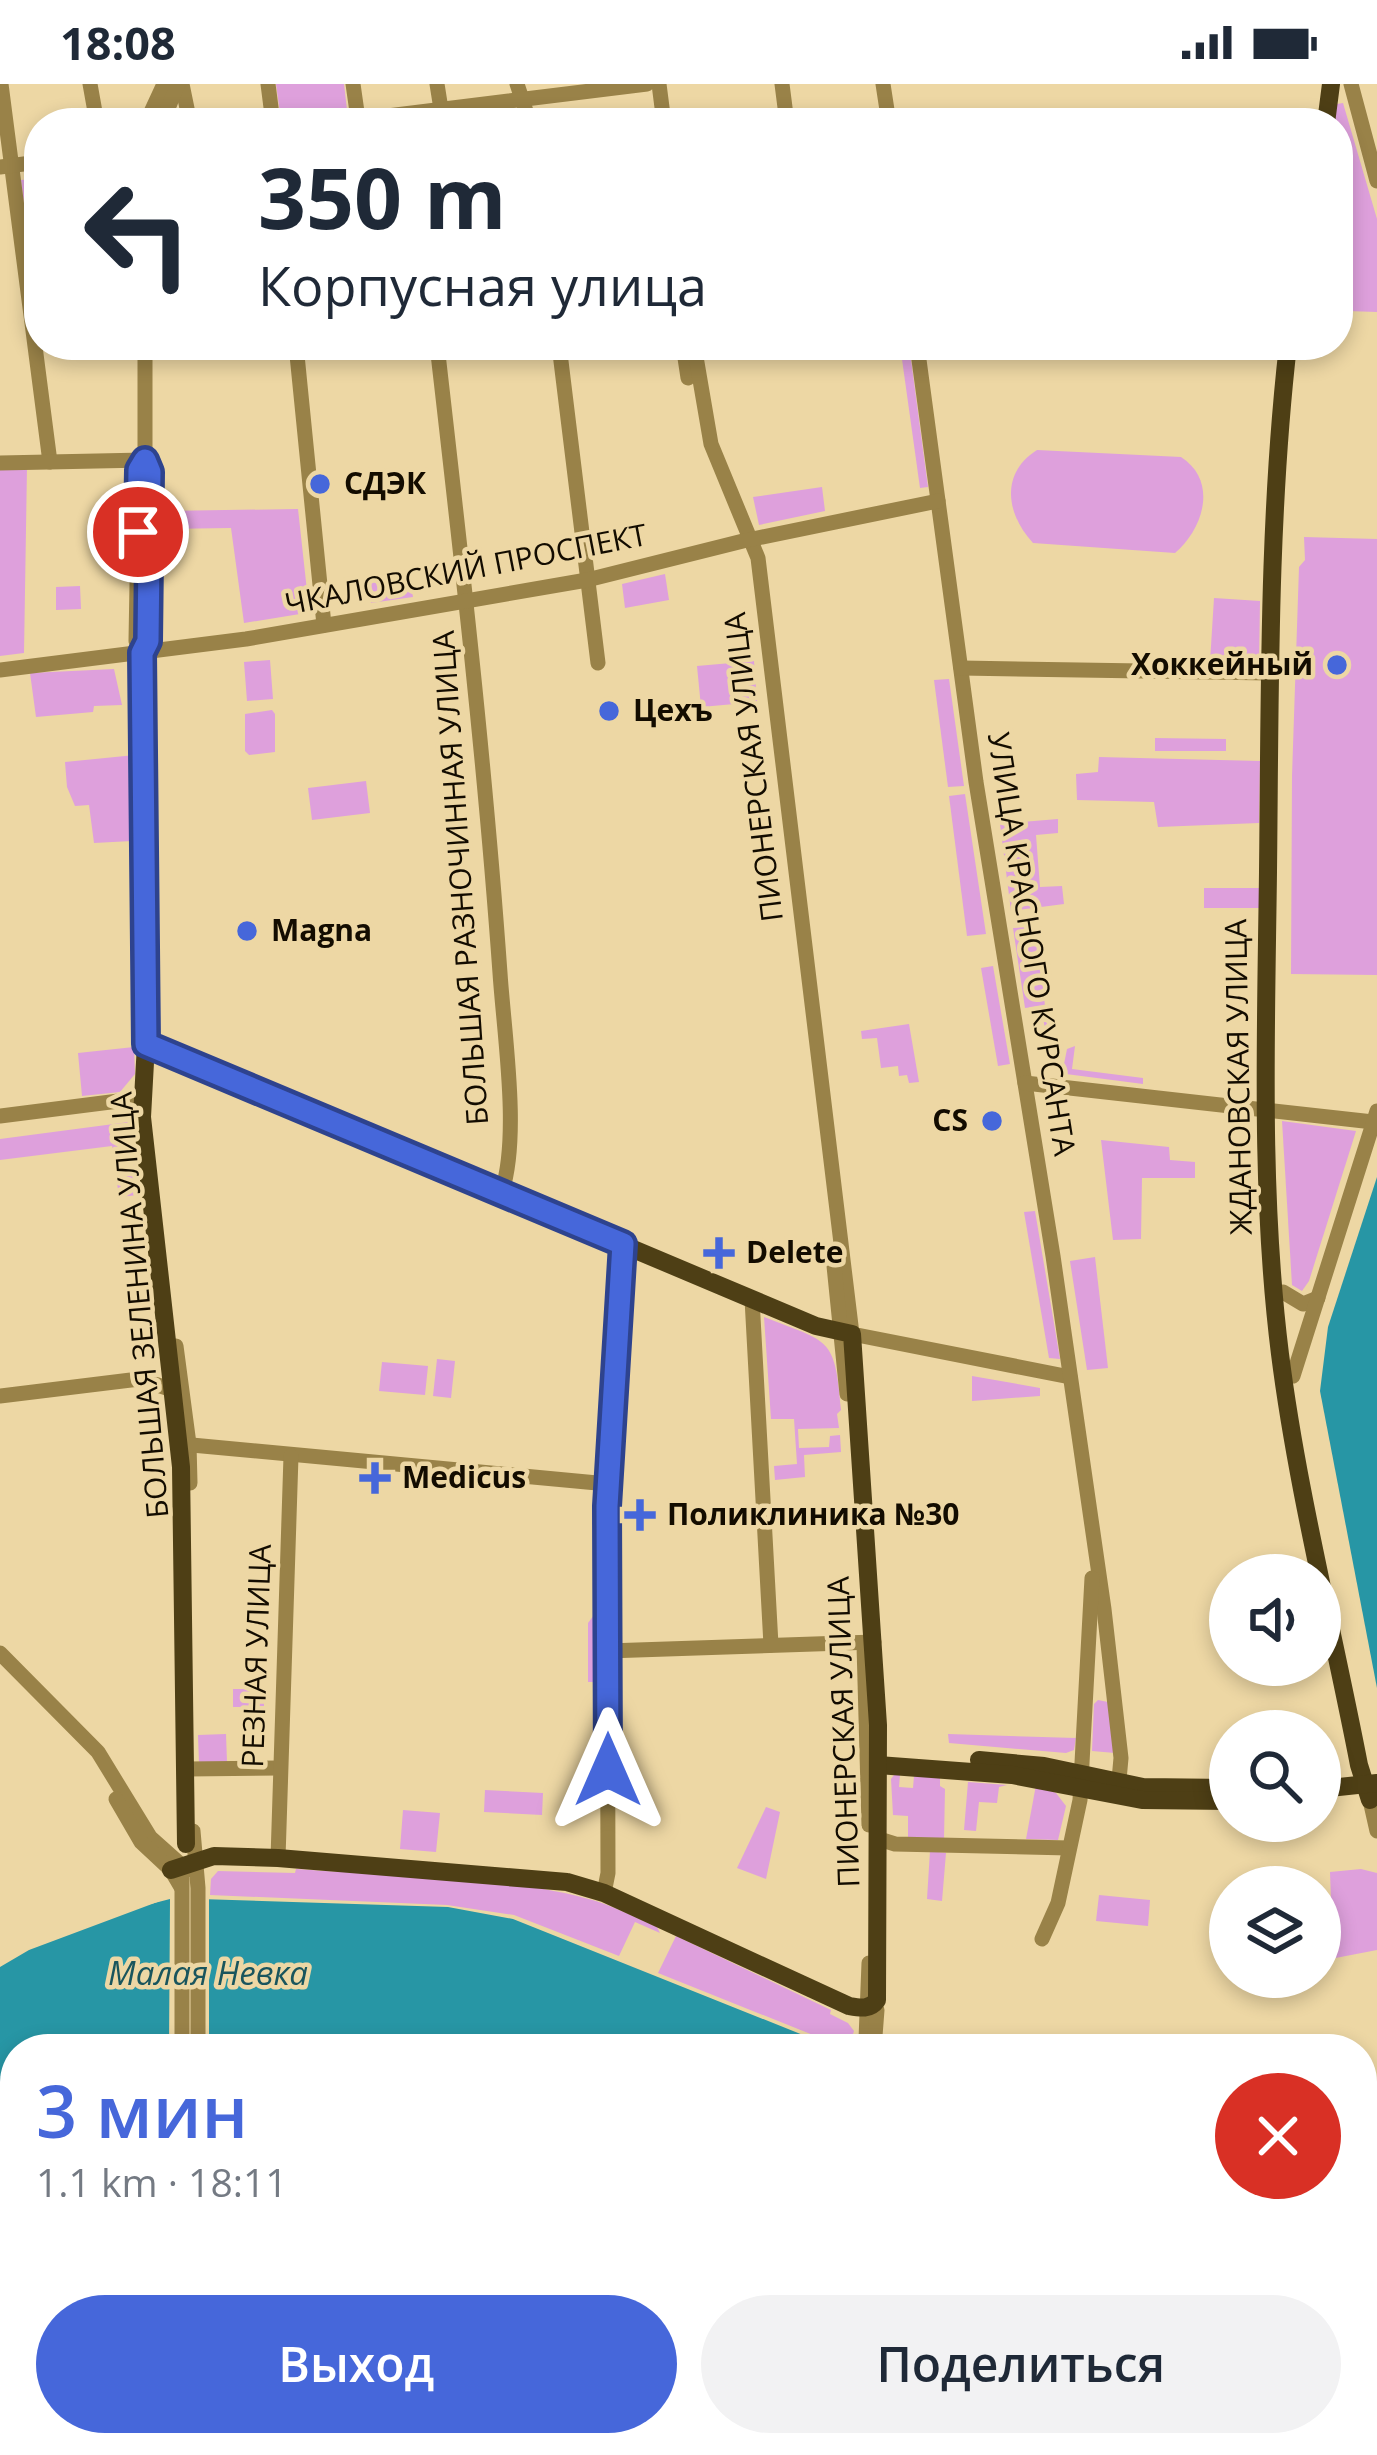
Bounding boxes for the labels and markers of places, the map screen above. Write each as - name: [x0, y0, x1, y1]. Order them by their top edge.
- place label: СДЭК: [344, 462, 427, 503]
- marker: СДЭК: [307, 471, 333, 497]
- pin: [87, 481, 189, 583]
- place label: Хоккейный: [1131, 643, 1313, 684]
- marker: Хоккейный: [1324, 652, 1350, 678]
- place label: Цехъ: [633, 689, 713, 730]
- marker: Цехъ: [596, 698, 622, 724]
- place label: Magna: [271, 909, 372, 950]
- marker: Magna: [234, 918, 260, 944]
- place label: CS: [932, 1099, 968, 1140]
- marker: CS: [979, 1108, 1005, 1134]
- place label: Delete: [746, 1231, 844, 1272]
- marker: Delete: [703, 1237, 735, 1269]
- place label: Medicus: [402, 1456, 526, 1497]
- marker: Medicus: [359, 1462, 391, 1494]
- place label: Поликлиника №30: [667, 1493, 960, 1534]
- marker: Поликлиника №30: [624, 1499, 656, 1531]

